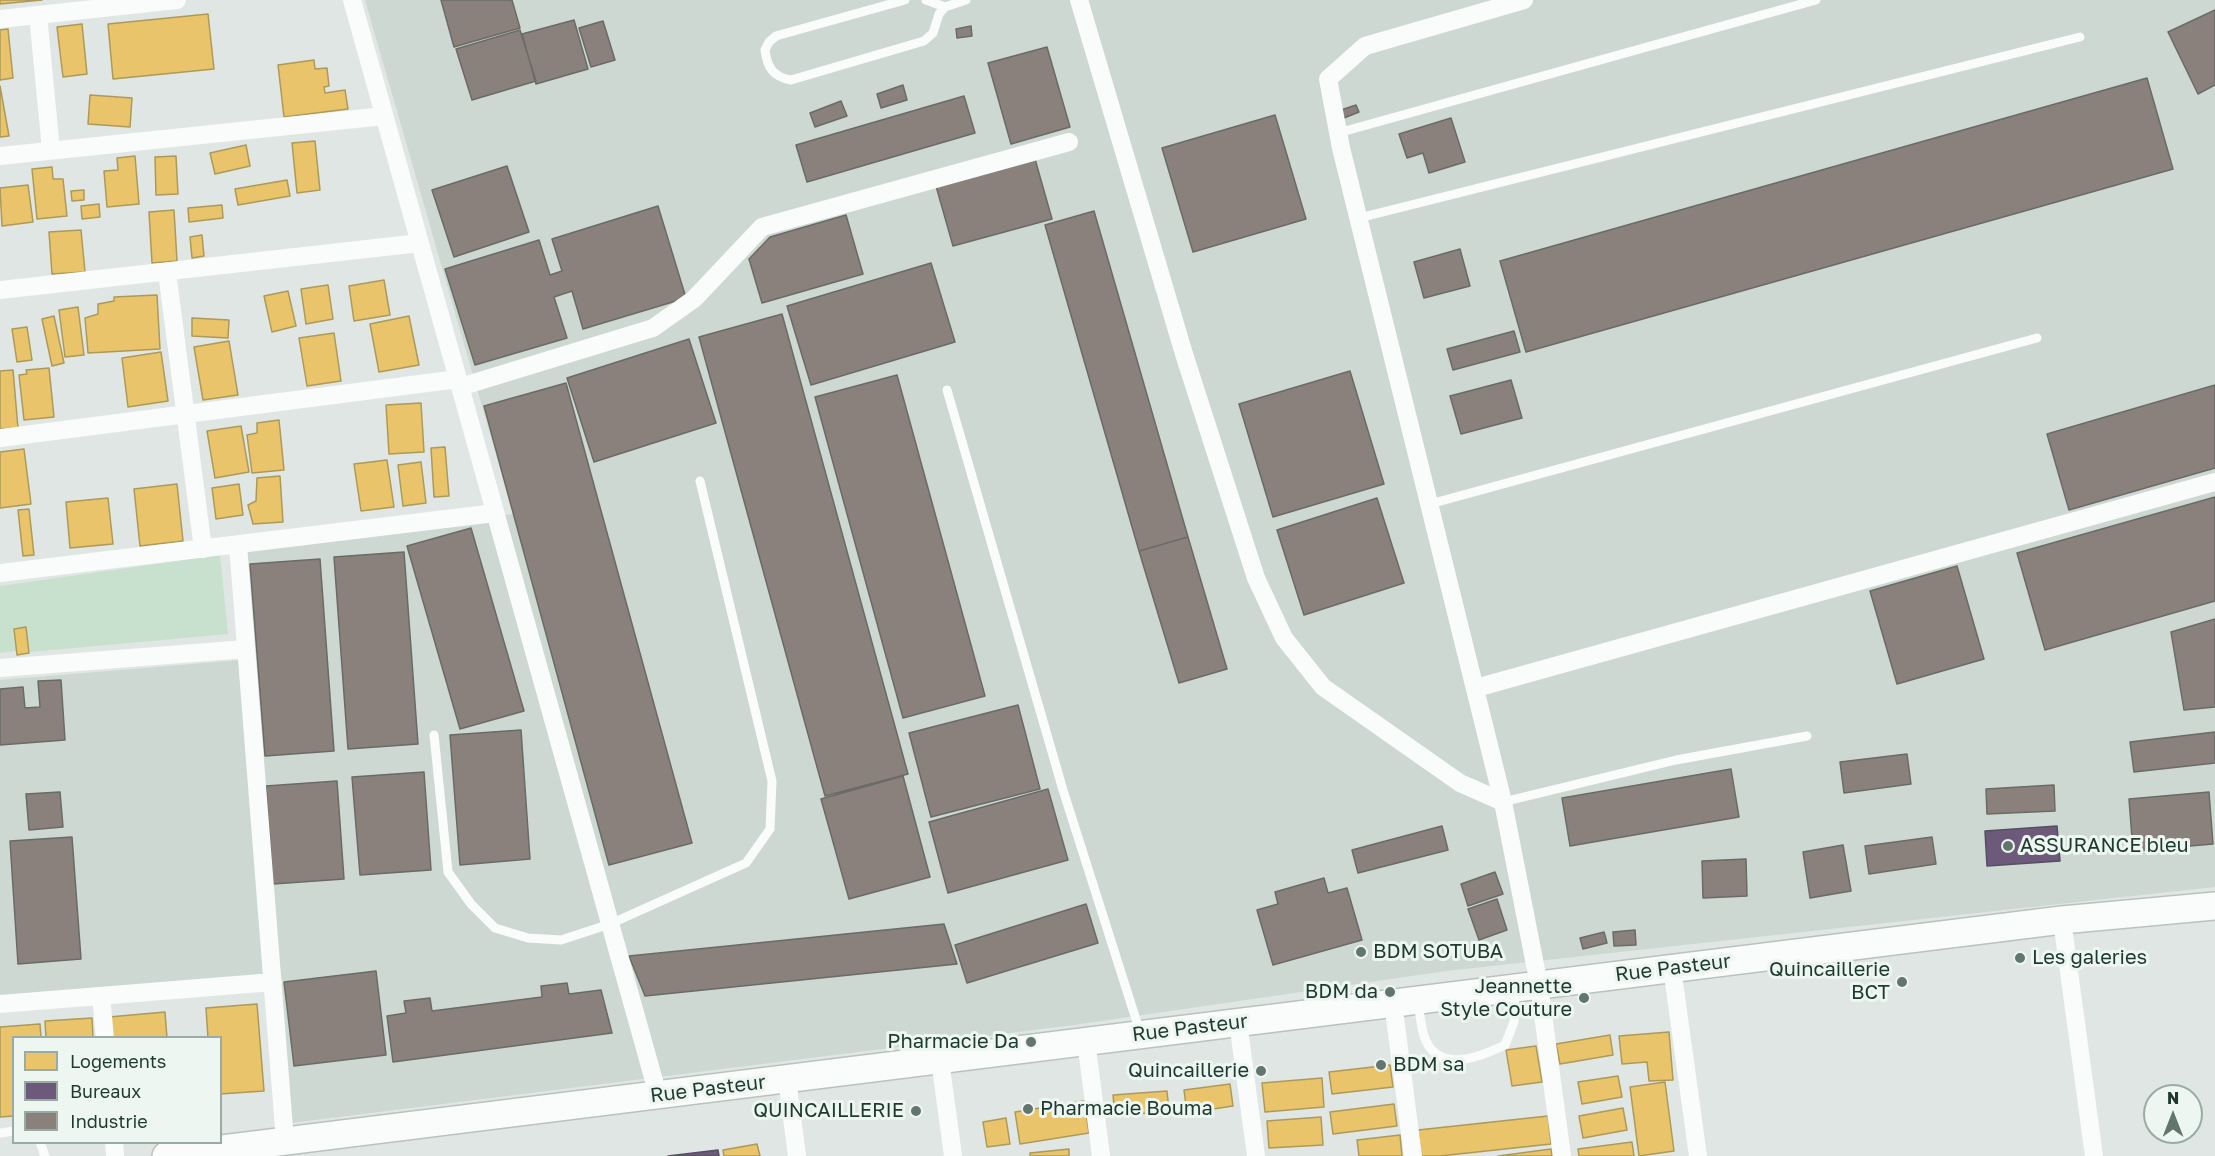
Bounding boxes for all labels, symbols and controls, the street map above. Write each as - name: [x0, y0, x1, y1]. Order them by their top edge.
- place label: ASSURANCE bleu: [2020, 834, 2189, 858]
- marker: ASSURANCE bleu: [2001, 839, 2015, 853]
- place label: BDM SOTUBA: [1373, 940, 1503, 964]
- marker: BDM SOTUBA: [1354, 945, 1368, 959]
- place label: Les galeries: [2032, 946, 2147, 970]
- street label: Rue Pasteur: [1614, 949, 1732, 987]
- marker: Les galeries: [2013, 951, 2027, 965]
- place label: Quincaillerie BCT: [1769, 958, 1890, 1005]
- place label: Jeannette Style Couture: [1440, 975, 1572, 1022]
- marker: Quincaillerie BCT: [1895, 975, 1909, 989]
- place label: BDM da: [1305, 980, 1378, 1004]
- marker: BDM da: [1383, 985, 1397, 999]
- marker: Jeannette Style Couture: [1577, 991, 1591, 1005]
- street label: Rue Pasteur: [1131, 1009, 1249, 1047]
- place label: Pharmacie Da: [887, 1030, 1019, 1054]
- marker: Pharmacie Da: [1024, 1035, 1038, 1049]
- legend: [12, 1036, 222, 1144]
- text: Logements: [70, 1050, 166, 1072]
- place label: BDM sa: [1393, 1053, 1464, 1077]
- marker: BDM sa: [1374, 1058, 1388, 1072]
- place label: Quincaillerie: [1128, 1059, 1249, 1083]
- marker: Quincaillerie: [1254, 1064, 1268, 1078]
- street label: Rue Pasteur: [649, 1070, 767, 1108]
- text: Bureaux: [70, 1080, 141, 1102]
- north arrow: [2143, 1084, 2203, 1144]
- text: N: [2167, 1088, 2179, 1108]
- place label: Pharmacie Bouma: [1040, 1097, 1213, 1121]
- place label: QUINCAILLERIE: [753, 1099, 904, 1123]
- marker: Pharmacie Bouma: [1021, 1102, 1035, 1116]
- marker: QUINCAILLERIE: [909, 1104, 923, 1118]
- text: Industrie: [70, 1110, 148, 1132]

